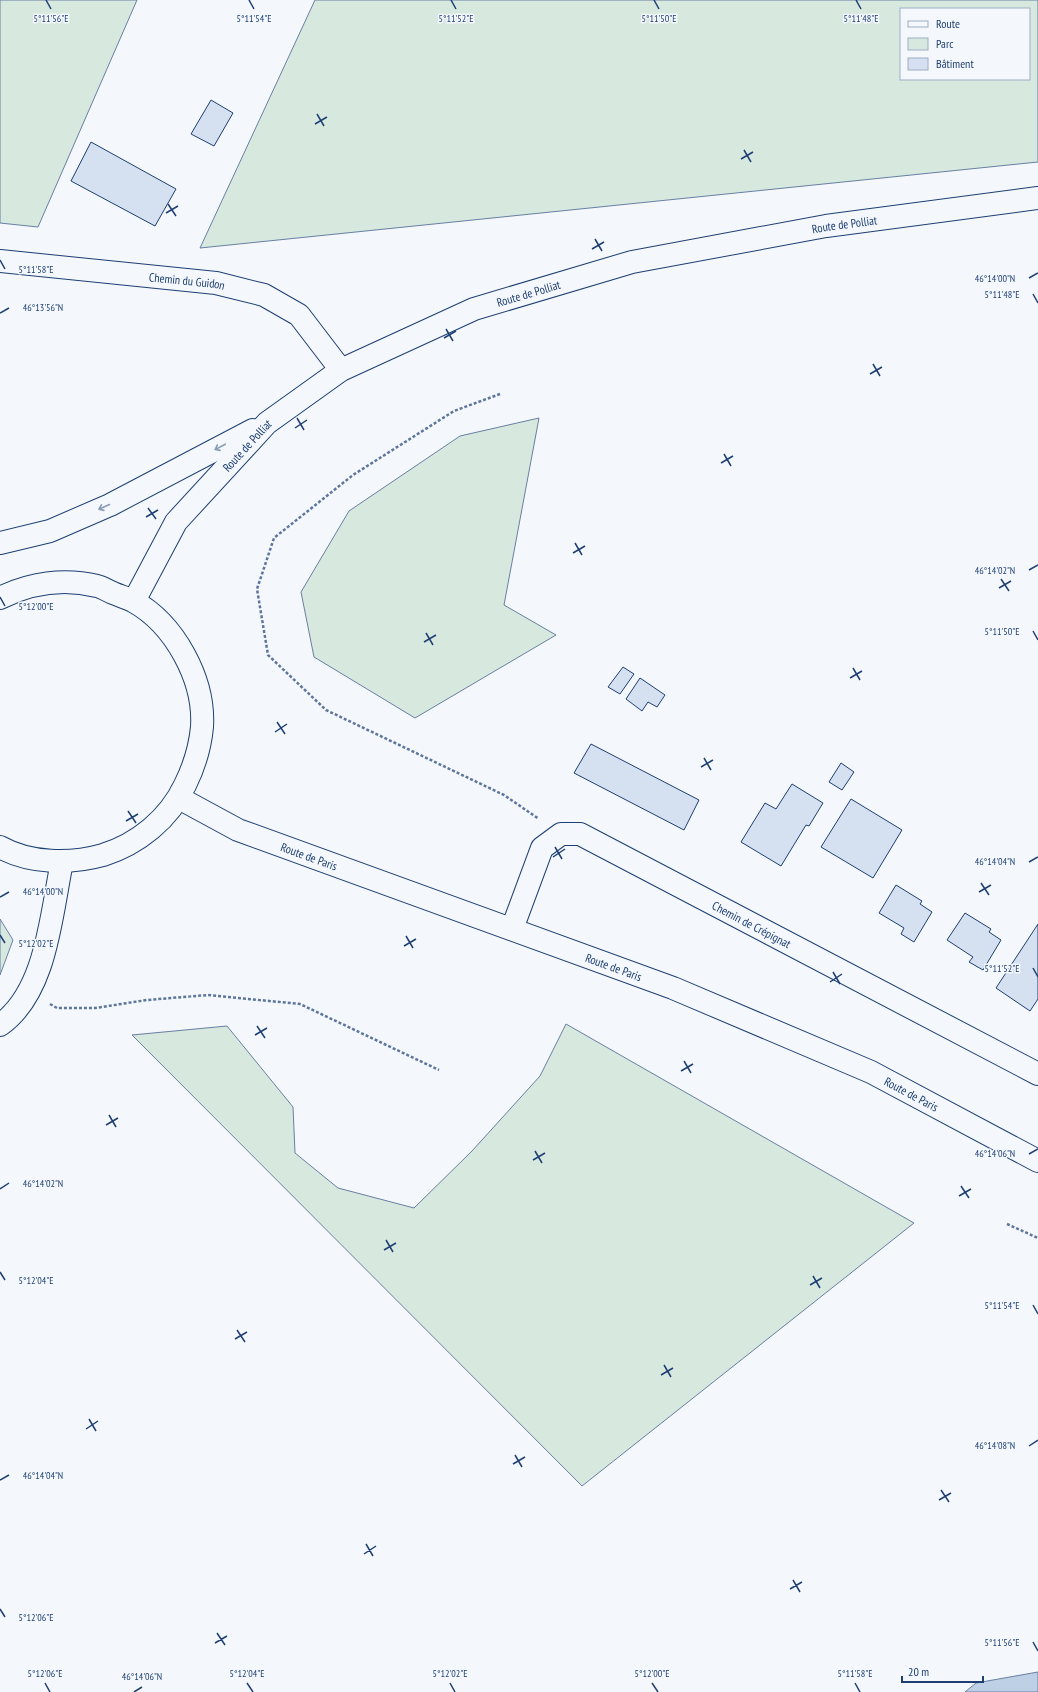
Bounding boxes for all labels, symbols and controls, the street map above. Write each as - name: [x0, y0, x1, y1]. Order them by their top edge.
- legend: [900, 8, 1030, 80]
- text: 5°11'56"E: [34, 12, 68, 25]
- text: 5°11'54"E: [237, 12, 271, 25]
- text: 5°11'52"E: [439, 12, 473, 25]
- text: 5°11'50"E: [642, 12, 676, 25]
- text: 5°11'48"E: [844, 12, 878, 25]
- text: Route: [936, 16, 960, 31]
- text: Parc: [936, 36, 954, 51]
- text: Bâtiment: [936, 56, 974, 71]
- street label: Route de Polliat: [811, 212, 879, 236]
- text: 5°11'58"E: [19, 263, 53, 276]
- street label: Chemin du Guidon: [148, 269, 227, 292]
- text: 46°14'00"N: [975, 272, 1015, 285]
- street label: Route de Polliat: [495, 276, 563, 309]
- text: 5°11'48"E: [985, 288, 1019, 301]
- text: 46°13'56"N: [23, 301, 63, 314]
- street label: Route de Polliat: [219, 415, 274, 474]
- one-way arrow: [214, 444, 226, 451]
- one-way arrow: [99, 504, 111, 511]
- text: 46°14'02"N: [975, 564, 1015, 577]
- text: 5°12'00"E: [19, 600, 53, 613]
- text: 5°11'50"E: [985, 625, 1019, 638]
- street label: Route de Paris: [279, 839, 340, 873]
- text: 46°14'04"N: [975, 855, 1015, 868]
- text: 46°14'00"N: [23, 885, 63, 898]
- street label: Chemin de Crépignat: [710, 897, 794, 951]
- text: 5°12'02"E: [19, 937, 53, 950]
- street label: Route de Paris: [584, 949, 644, 984]
- text: 5°11'52"E: [985, 962, 1019, 975]
- street label: Route de Paris: [882, 1073, 941, 1114]
- text: 46°14'06"N: [975, 1147, 1015, 1160]
- text: 46°14'02"N: [23, 1177, 63, 1190]
- text: 5°12'04"E: [19, 1274, 53, 1287]
- text: 5°11'54"E: [985, 1299, 1019, 1312]
- text: 46°14'08"N: [975, 1439, 1015, 1452]
- text: 46°14'04"N: [23, 1469, 63, 1482]
- text: 5°12'06"E: [19, 1611, 53, 1624]
- text: 5°11'56"E: [985, 1636, 1019, 1649]
- scale bar: [902, 1658, 983, 1684]
- text: 20 m: [908, 1664, 929, 1679]
- text: 5°12'06"E: [28, 1667, 62, 1680]
- text: 5°12'04"E: [230, 1667, 264, 1680]
- text: 5°12'02"E: [433, 1667, 467, 1680]
- text: 5°12'00"E: [635, 1667, 669, 1680]
- text: 5°11'58"E: [838, 1667, 872, 1680]
- text: 46°14'06"N: [122, 1670, 162, 1683]

